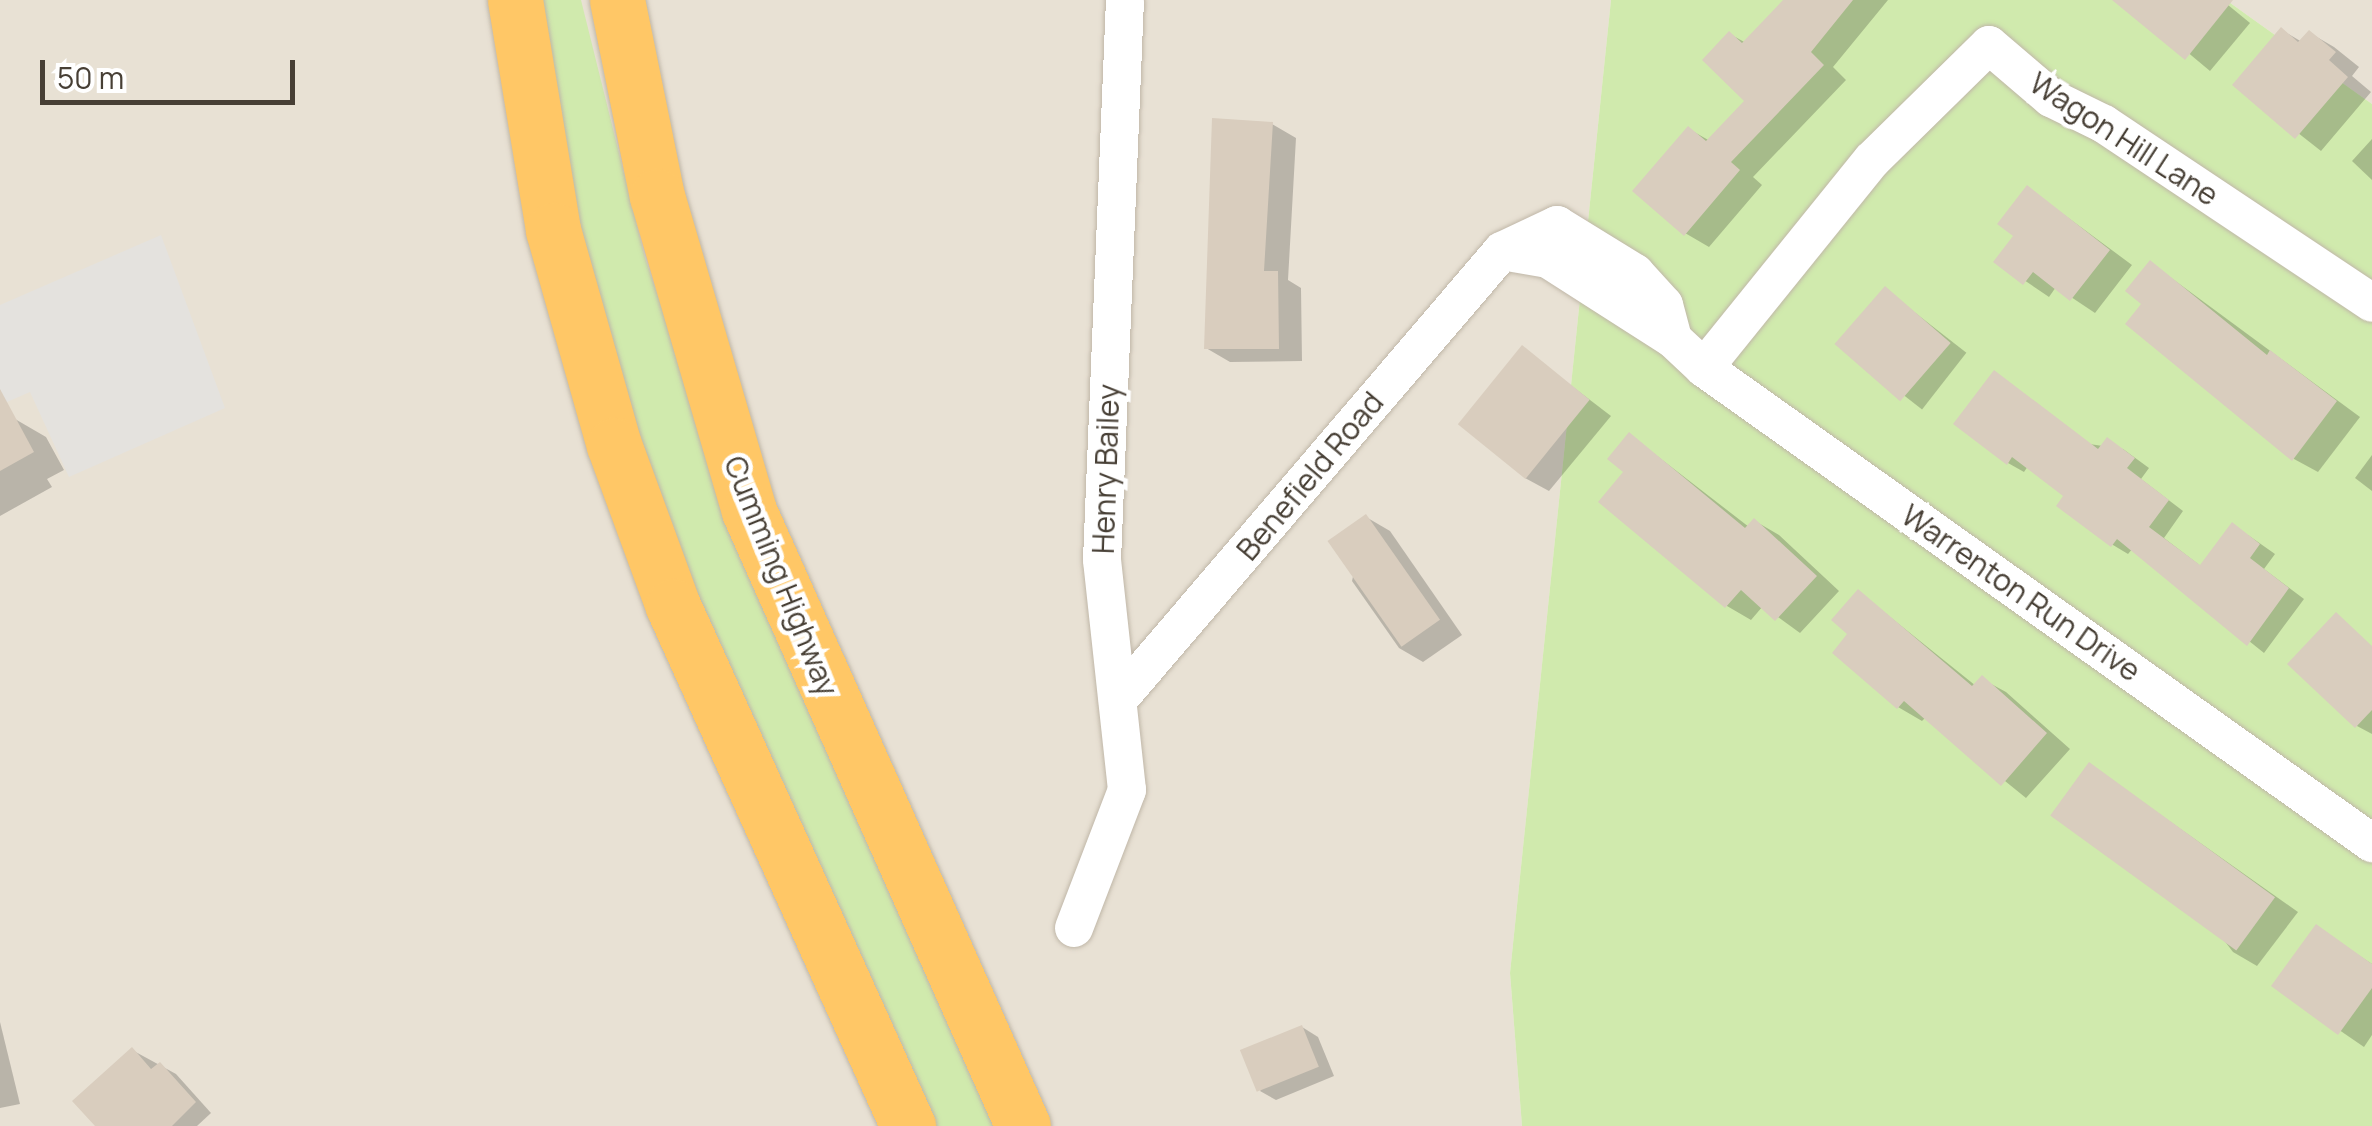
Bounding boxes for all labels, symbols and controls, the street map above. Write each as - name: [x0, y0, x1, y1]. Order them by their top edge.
- scale bar: [45, 40, 300, 102]
- text: 50 m: [57, 57, 124, 98]
- street label: Wagon Hill Lane: [2023, 65, 2225, 213]
- street label: Henry Bailey: [1085, 383, 1127, 555]
- street label: Benefield Road: [1229, 385, 1391, 567]
- street label: Cumming Highway: [716, 451, 846, 701]
- street label: Warrenton Run Drive: [1895, 497, 2147, 689]

